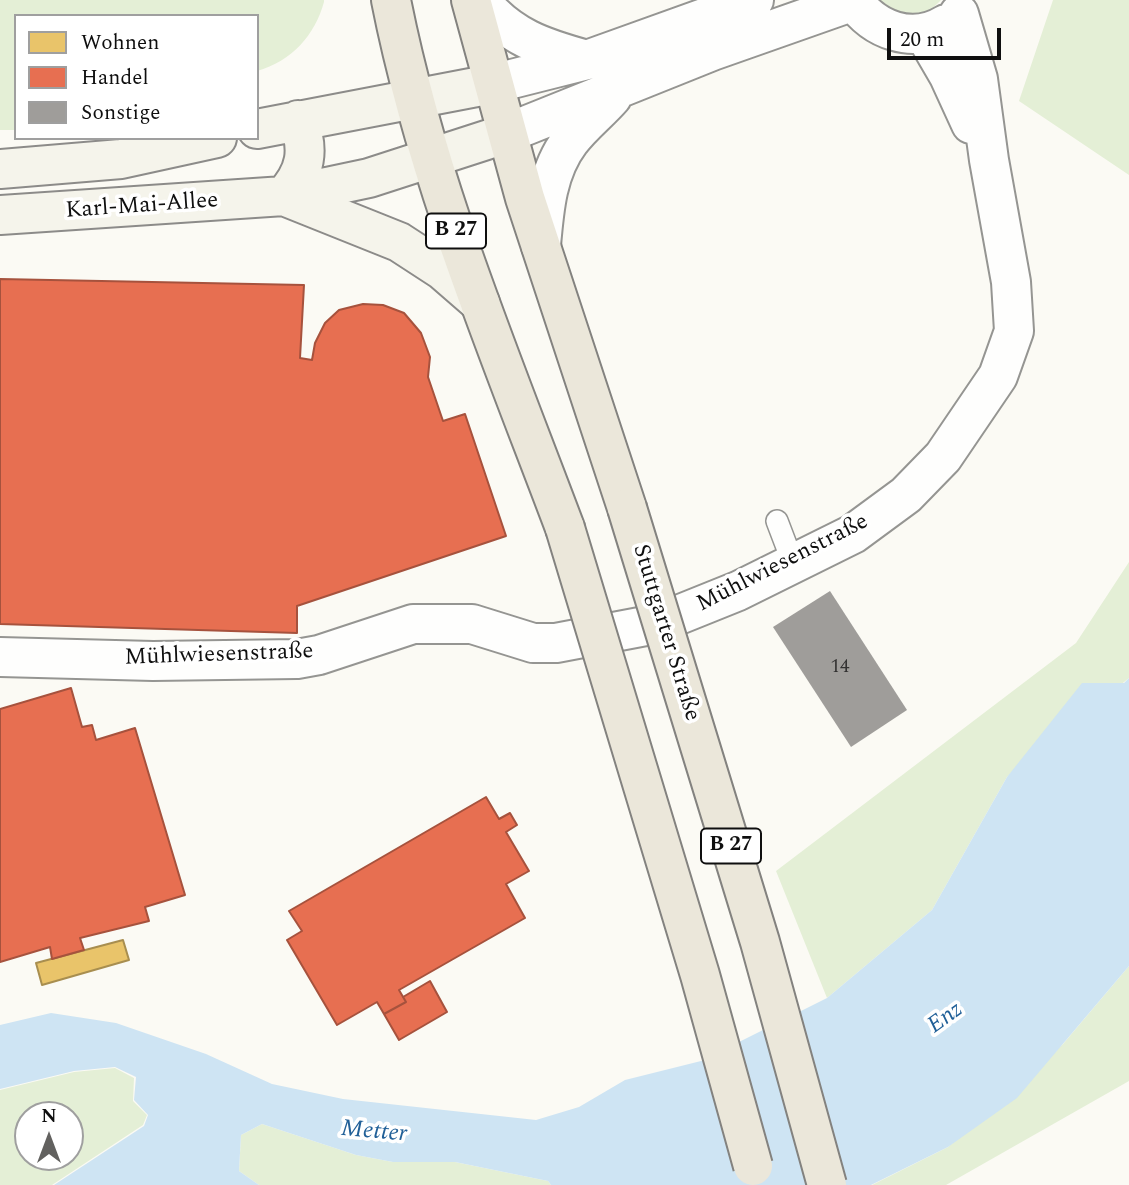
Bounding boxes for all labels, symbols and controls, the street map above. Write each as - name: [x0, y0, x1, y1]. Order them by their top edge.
- legend: [14, 14, 259, 140]
- scale bar: [891, 14, 1005, 58]
- text: 20 m: [900, 24, 944, 56]
- text: Wohnen: [81, 27, 159, 59]
- text: Handel: [81, 62, 149, 94]
- text: Sonstige: [81, 97, 160, 129]
- street label: Karl-Mai-Allee: [65, 188, 219, 226]
- road number: B 27: [426, 214, 486, 248]
- street label: Mühlwiesenstraße: [693, 509, 873, 619]
- street label: Stuttgarter Straße: [625, 541, 705, 725]
- street label: Mühlwiesenstraße: [124, 639, 314, 673]
- house number: 14: [831, 657, 849, 679]
- road number: B 27: [701, 828, 761, 864]
- water label: Enz: [923, 997, 969, 1041]
- north arrow: [14, 1101, 84, 1171]
- text: N: [41, 1102, 57, 1131]
- water label: Metter: [340, 1116, 408, 1150]

